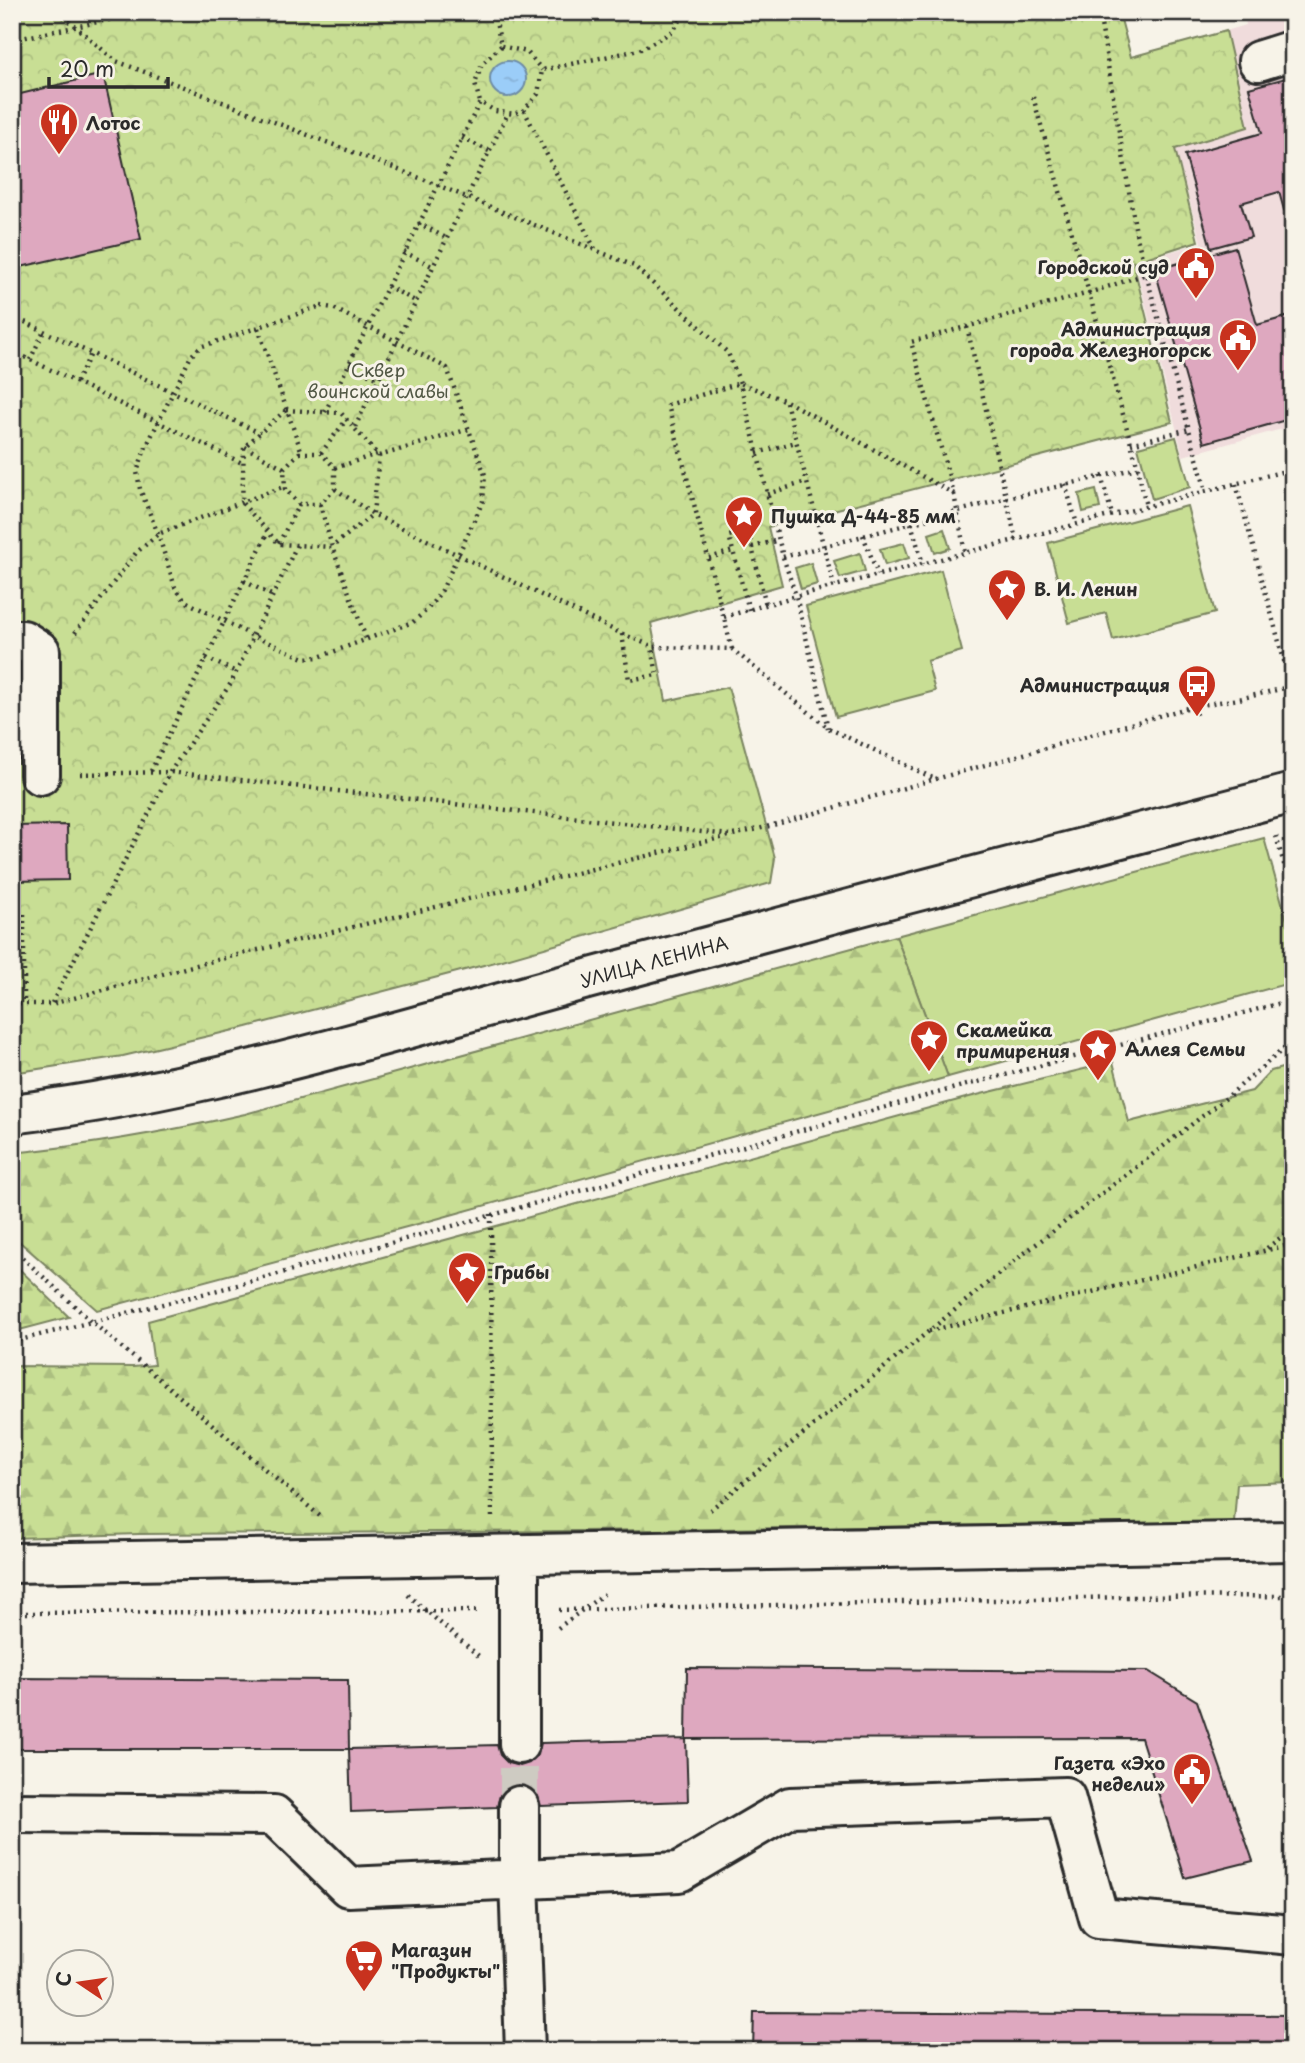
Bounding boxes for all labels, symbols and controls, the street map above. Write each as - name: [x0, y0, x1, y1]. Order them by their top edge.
- scale bar: [49, 46, 168, 90]
- text: 20 m: [60, 52, 114, 84]
- restaurant icon: Лотос: [38, 101, 80, 156]
- place label: Лотос: [86, 109, 141, 136]
- public building icon: Городской суд: [1175, 245, 1217, 300]
- place label: Городской суд: [1038, 253, 1169, 280]
- place label: Администрация города Железногорск: [1010, 315, 1212, 363]
- public building icon: Администрация города Железногорск: [1217, 317, 1259, 372]
- park label: Сквер воинской славы: [307, 356, 449, 404]
- place icon: Пушка Д-44-85 мм: [723, 494, 765, 549]
- place label: Пушка Д-44-85 мм: [771, 502, 956, 529]
- place icon: В. И. Ленин: [986, 567, 1028, 622]
- place label: В. И. Ленин: [1034, 575, 1137, 602]
- bus stop icon: Администрация: [1176, 663, 1218, 718]
- place label: Администрация: [1020, 671, 1170, 698]
- street label: УЛИЦА ЛЕНИНА: [577, 928, 731, 994]
- place label: Скамейка примирения: [956, 1016, 1070, 1064]
- place icon: Скамейка примирения: [908, 1018, 950, 1073]
- place icon: Аллея Семьи: [1077, 1027, 1119, 1082]
- place label: Аллея Семьи: [1125, 1035, 1246, 1062]
- place icon: Грибы: [446, 1250, 488, 1305]
- place label: Грибы: [494, 1258, 549, 1285]
- place label: Газета «Эхо недели»: [1054, 1749, 1165, 1797]
- public building icon: Газета «Эхо недели»: [1171, 1751, 1213, 1806]
- place label: Магазин "Продукты": [391, 1936, 500, 1984]
- supermarket icon: Магазин "Продукты": [343, 1938, 385, 1993]
- north arrow: [46, 1948, 116, 2018]
- text: С: [47, 1969, 78, 1989]

